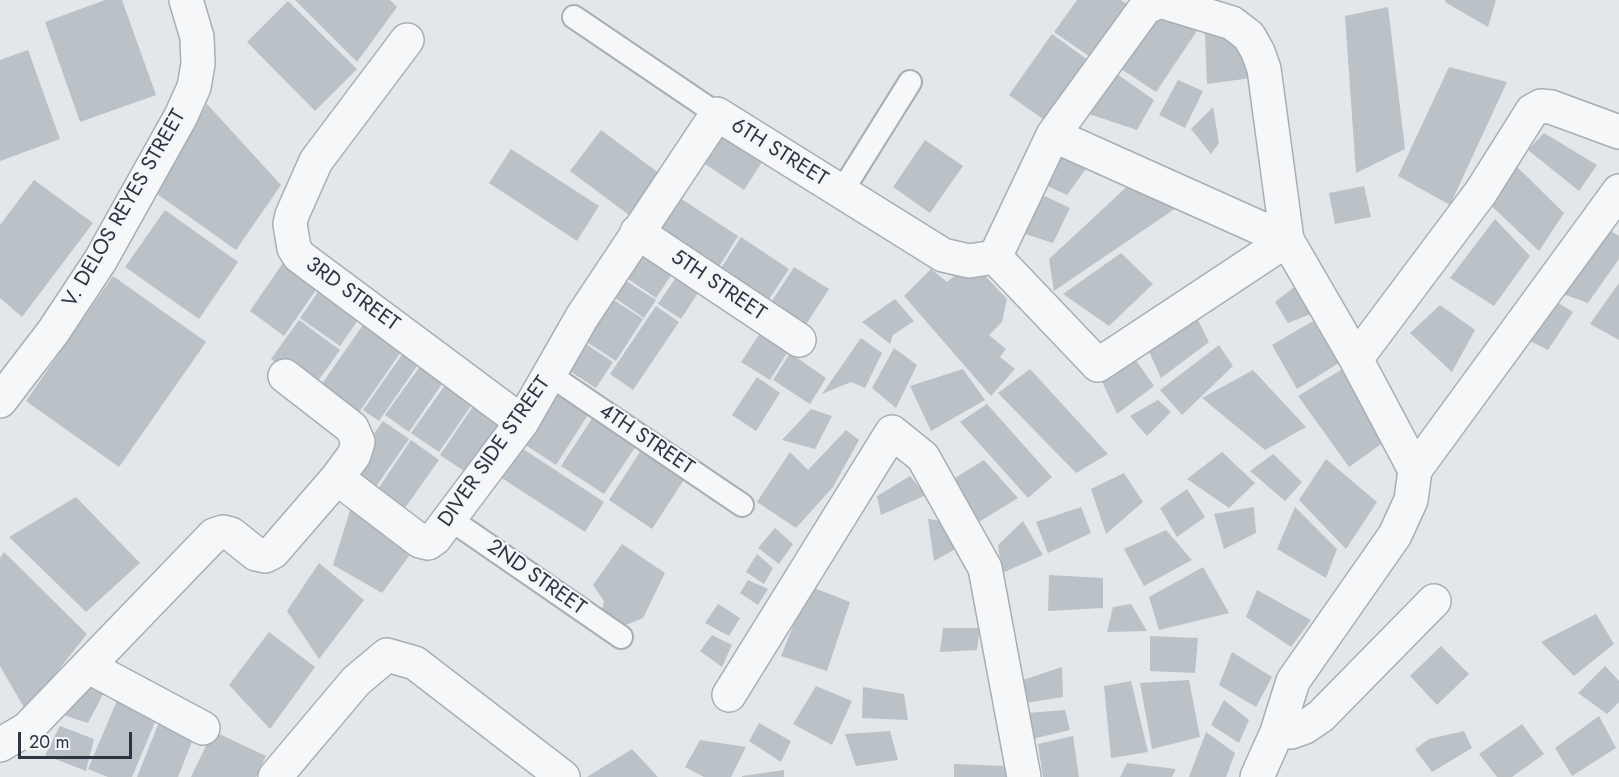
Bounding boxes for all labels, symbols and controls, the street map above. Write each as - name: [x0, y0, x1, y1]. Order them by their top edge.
- street label: V. DELOS REYES STREET: [58, 106, 192, 312]
- street label: 6TH STREET: [726, 113, 832, 193]
- street label: 5TH STREET: [666, 245, 770, 327]
- street label: 3RD STREET: [300, 253, 404, 337]
- street label: DIVER SIDE STREET: [434, 372, 556, 532]
- street label: 4TH STREET: [594, 399, 698, 481]
- street label: 2ND STREET: [482, 535, 590, 621]
- scale bar: [21, 720, 135, 758]
- text: 20 m: [29, 729, 69, 755]

